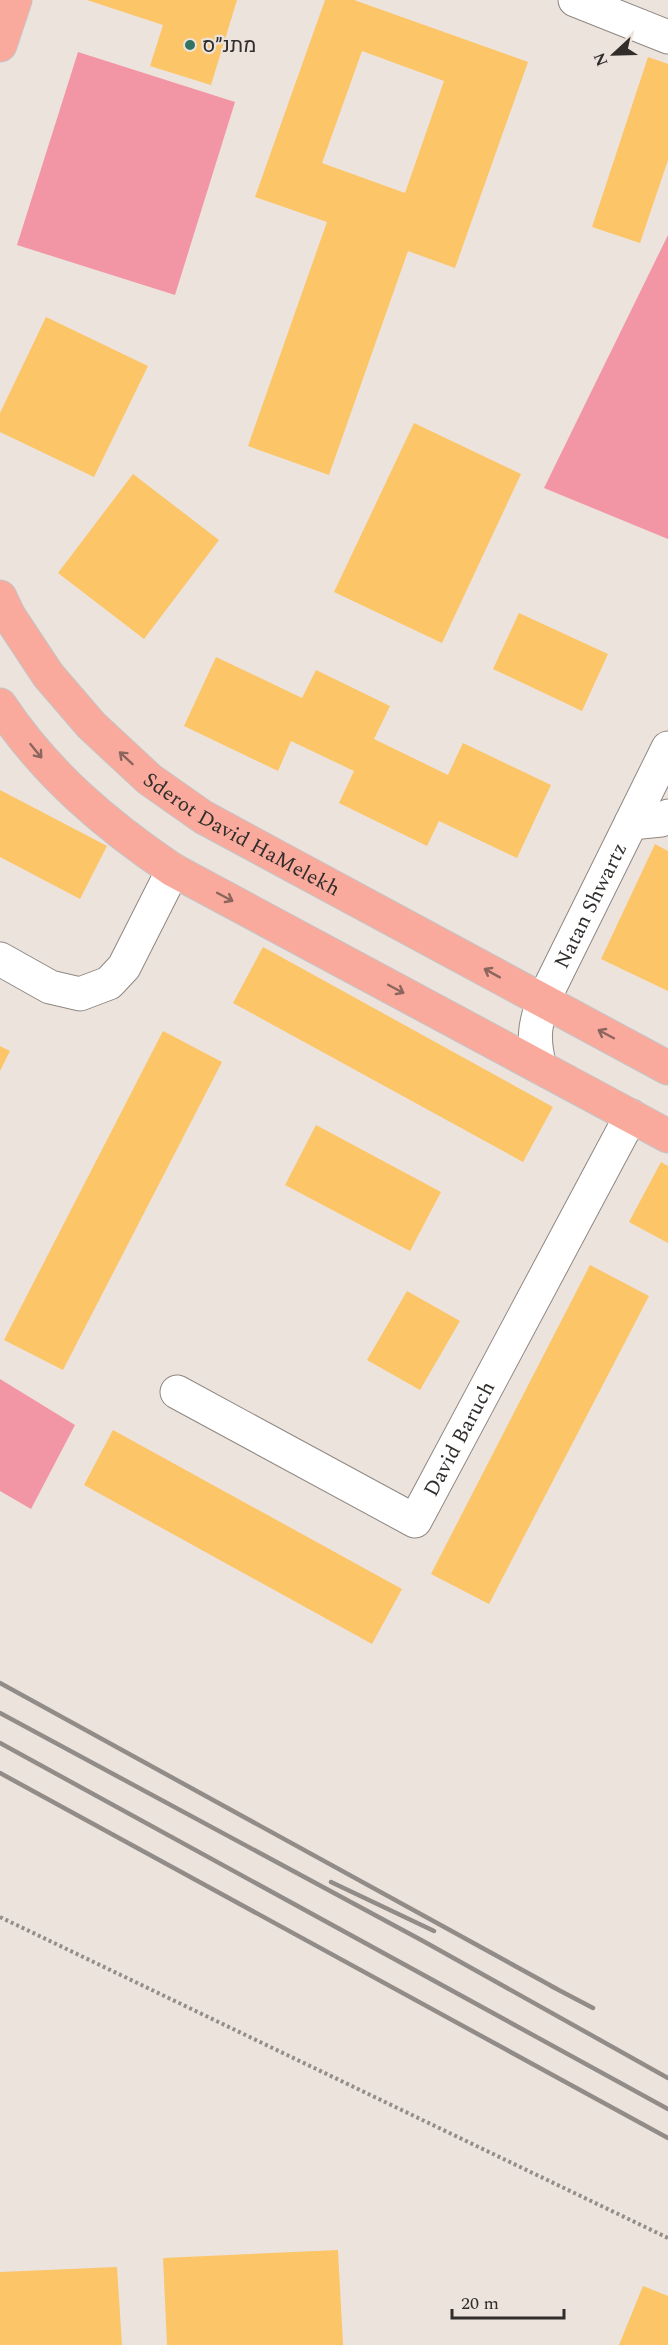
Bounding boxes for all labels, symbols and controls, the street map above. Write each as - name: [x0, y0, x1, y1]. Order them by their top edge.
- north arrow: [584, 24, 644, 84]
- place label: מתנ״ס: [202, 30, 256, 62]
- marker: מתנ״ס: [183, 38, 197, 52]
- text: N: [587, 49, 615, 70]
- one-way arrow: [30, 743, 43, 759]
- one-way arrow: [119, 751, 134, 765]
- street label: Sderot David HaMelekh: [136, 765, 346, 905]
- street label: Natan Shwartz: [546, 837, 636, 974]
- one-way arrow: [215, 892, 233, 903]
- one-way arrow: [484, 967, 501, 979]
- one-way arrow: [387, 984, 405, 995]
- one-way arrow: [597, 1028, 615, 1039]
- street label: David Baruch: [416, 1376, 504, 1503]
- scale bar: [452, 2282, 564, 2320]
- text: 20 m: [461, 2290, 499, 2317]

